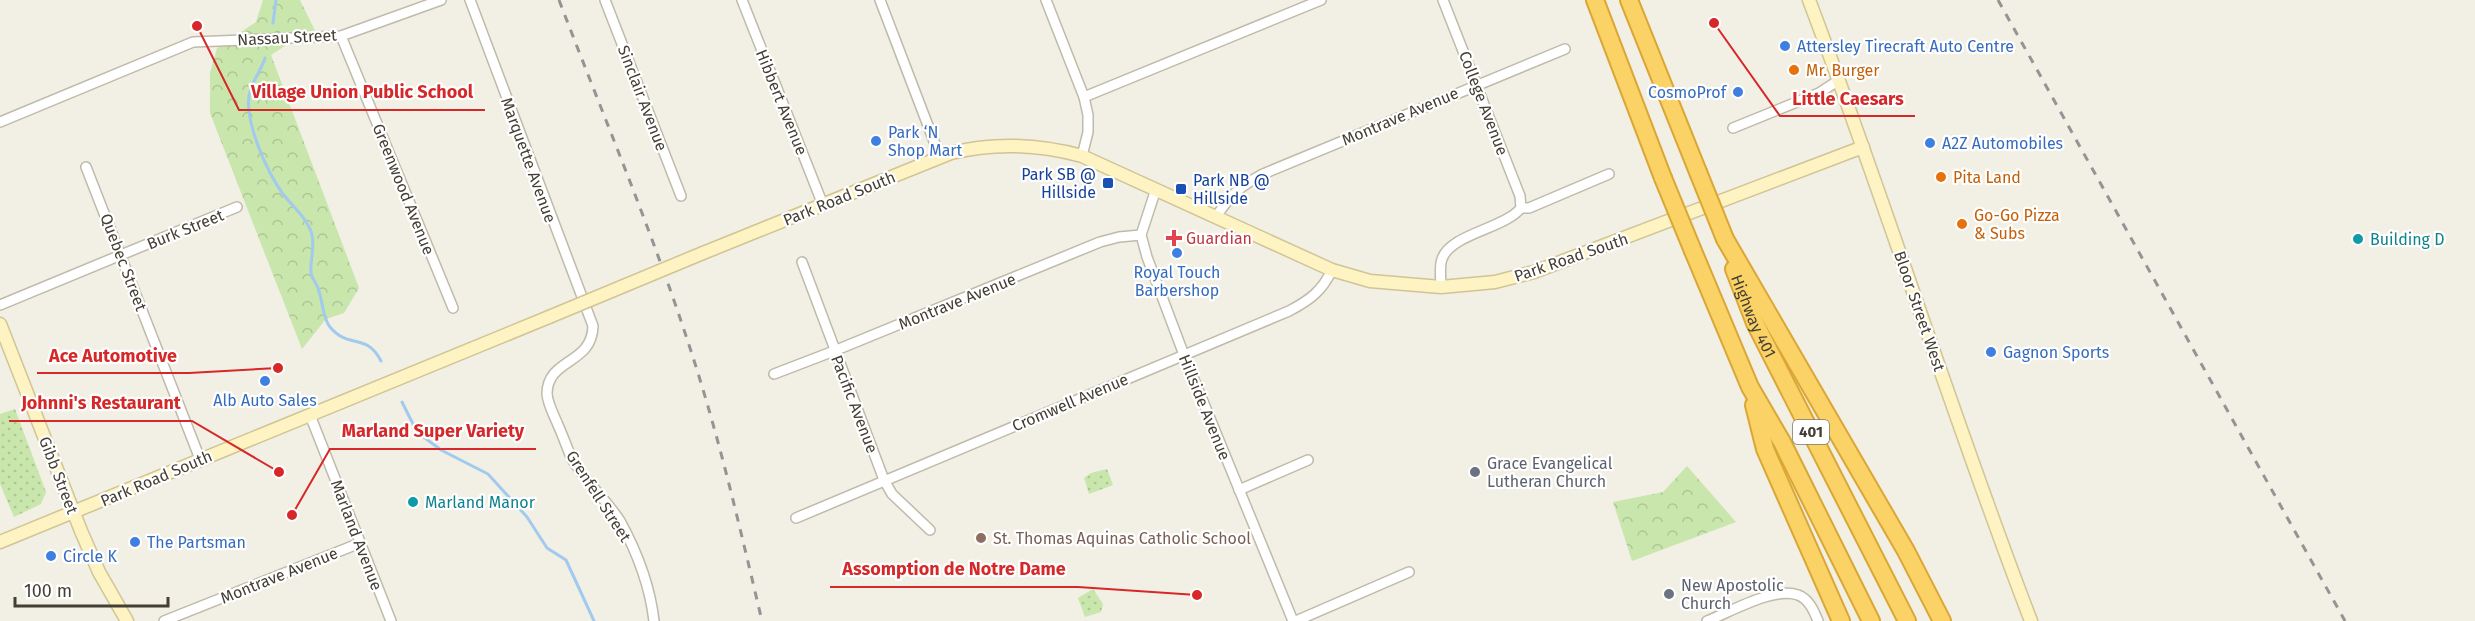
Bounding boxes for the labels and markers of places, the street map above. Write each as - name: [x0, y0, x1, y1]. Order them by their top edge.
- place label: Attersley Tirecraft Auto Centre: [1797, 37, 2014, 56]
- marker: Attersley Tirecraft Auto Centre: [1778, 39, 1792, 53]
- place label: Mr. Burger: [1806, 61, 1880, 80]
- marker: Mr. Burger: [1787, 63, 1801, 77]
- callout: Village Union Public School: [239, 74, 485, 110]
- callout: Little Caesars: [1780, 80, 1915, 116]
- place label: CosmoProf: [1648, 83, 1728, 102]
- marker: CosmoProf: [1731, 85, 1745, 99]
- place label: Park ‘N Shop Mart: [888, 123, 963, 160]
- marker: Park ‘N Shop Mart: [869, 134, 883, 148]
- place label: A2Z Automobiles: [1942, 134, 2063, 153]
- marker: A2Z Automobiles: [1923, 136, 1937, 150]
- place label: Park SB @ Hillside: [1021, 165, 1096, 202]
- place label: Pita Land: [1953, 168, 2021, 187]
- marker: Pita Land: [1934, 170, 1948, 184]
- place label: Park NB @ Hillside: [1193, 171, 1270, 208]
- marker: Park SB @ Hillside: [1101, 176, 1115, 190]
- marker: Park NB @ Hillside: [1174, 182, 1188, 196]
- place label: Go-Go Pizza & Subs: [1974, 206, 2060, 243]
- marker: Go-Go Pizza & Subs: [1955, 217, 1969, 231]
- place label: Guardian: [1186, 229, 1252, 248]
- place label: Building D: [2370, 230, 2444, 249]
- marker: Guardian: [1167, 231, 1181, 245]
- marker: Building D: [2351, 232, 2365, 246]
- marker: Royal Touch Barbershop: [1170, 246, 1184, 260]
- place label: Royal Touch Barbershop: [1134, 263, 1220, 300]
- callout: Ace Automotive: [37, 337, 189, 373]
- place label: Gagnon Sports: [2003, 343, 2109, 362]
- marker: Gagnon Sports: [1984, 345, 1998, 359]
- marker: Alb Auto Sales: [258, 374, 272, 388]
- callout: Johnni's Restaurant: [9, 385, 192, 421]
- place label: Alb Auto Sales: [213, 391, 317, 410]
- callout: Marland Super Variety: [330, 413, 536, 449]
- place label: Grace Evangelical Lutheran Church: [1487, 454, 1613, 491]
- marker: Grace Evangelical Lutheran Church: [1468, 465, 1482, 479]
- place label: Marland Manor: [425, 493, 536, 512]
- marker: Marland Manor: [406, 495, 420, 509]
- place label: St. Thomas Aquinas Catholic School: [993, 529, 1251, 548]
- marker: St. Thomas Aquinas Catholic School: [974, 531, 988, 545]
- place label: The Partsman: [147, 533, 246, 552]
- marker: The Partsman: [128, 535, 142, 549]
- place label: Circle K: [63, 547, 117, 566]
- marker: Circle K: [44, 549, 58, 563]
- callout: Assomption de Notre Dame: [830, 551, 1078, 587]
- place label: New Apostolic Church: [1681, 576, 1784, 613]
- marker: New Apostolic Church: [1662, 587, 1676, 601]

